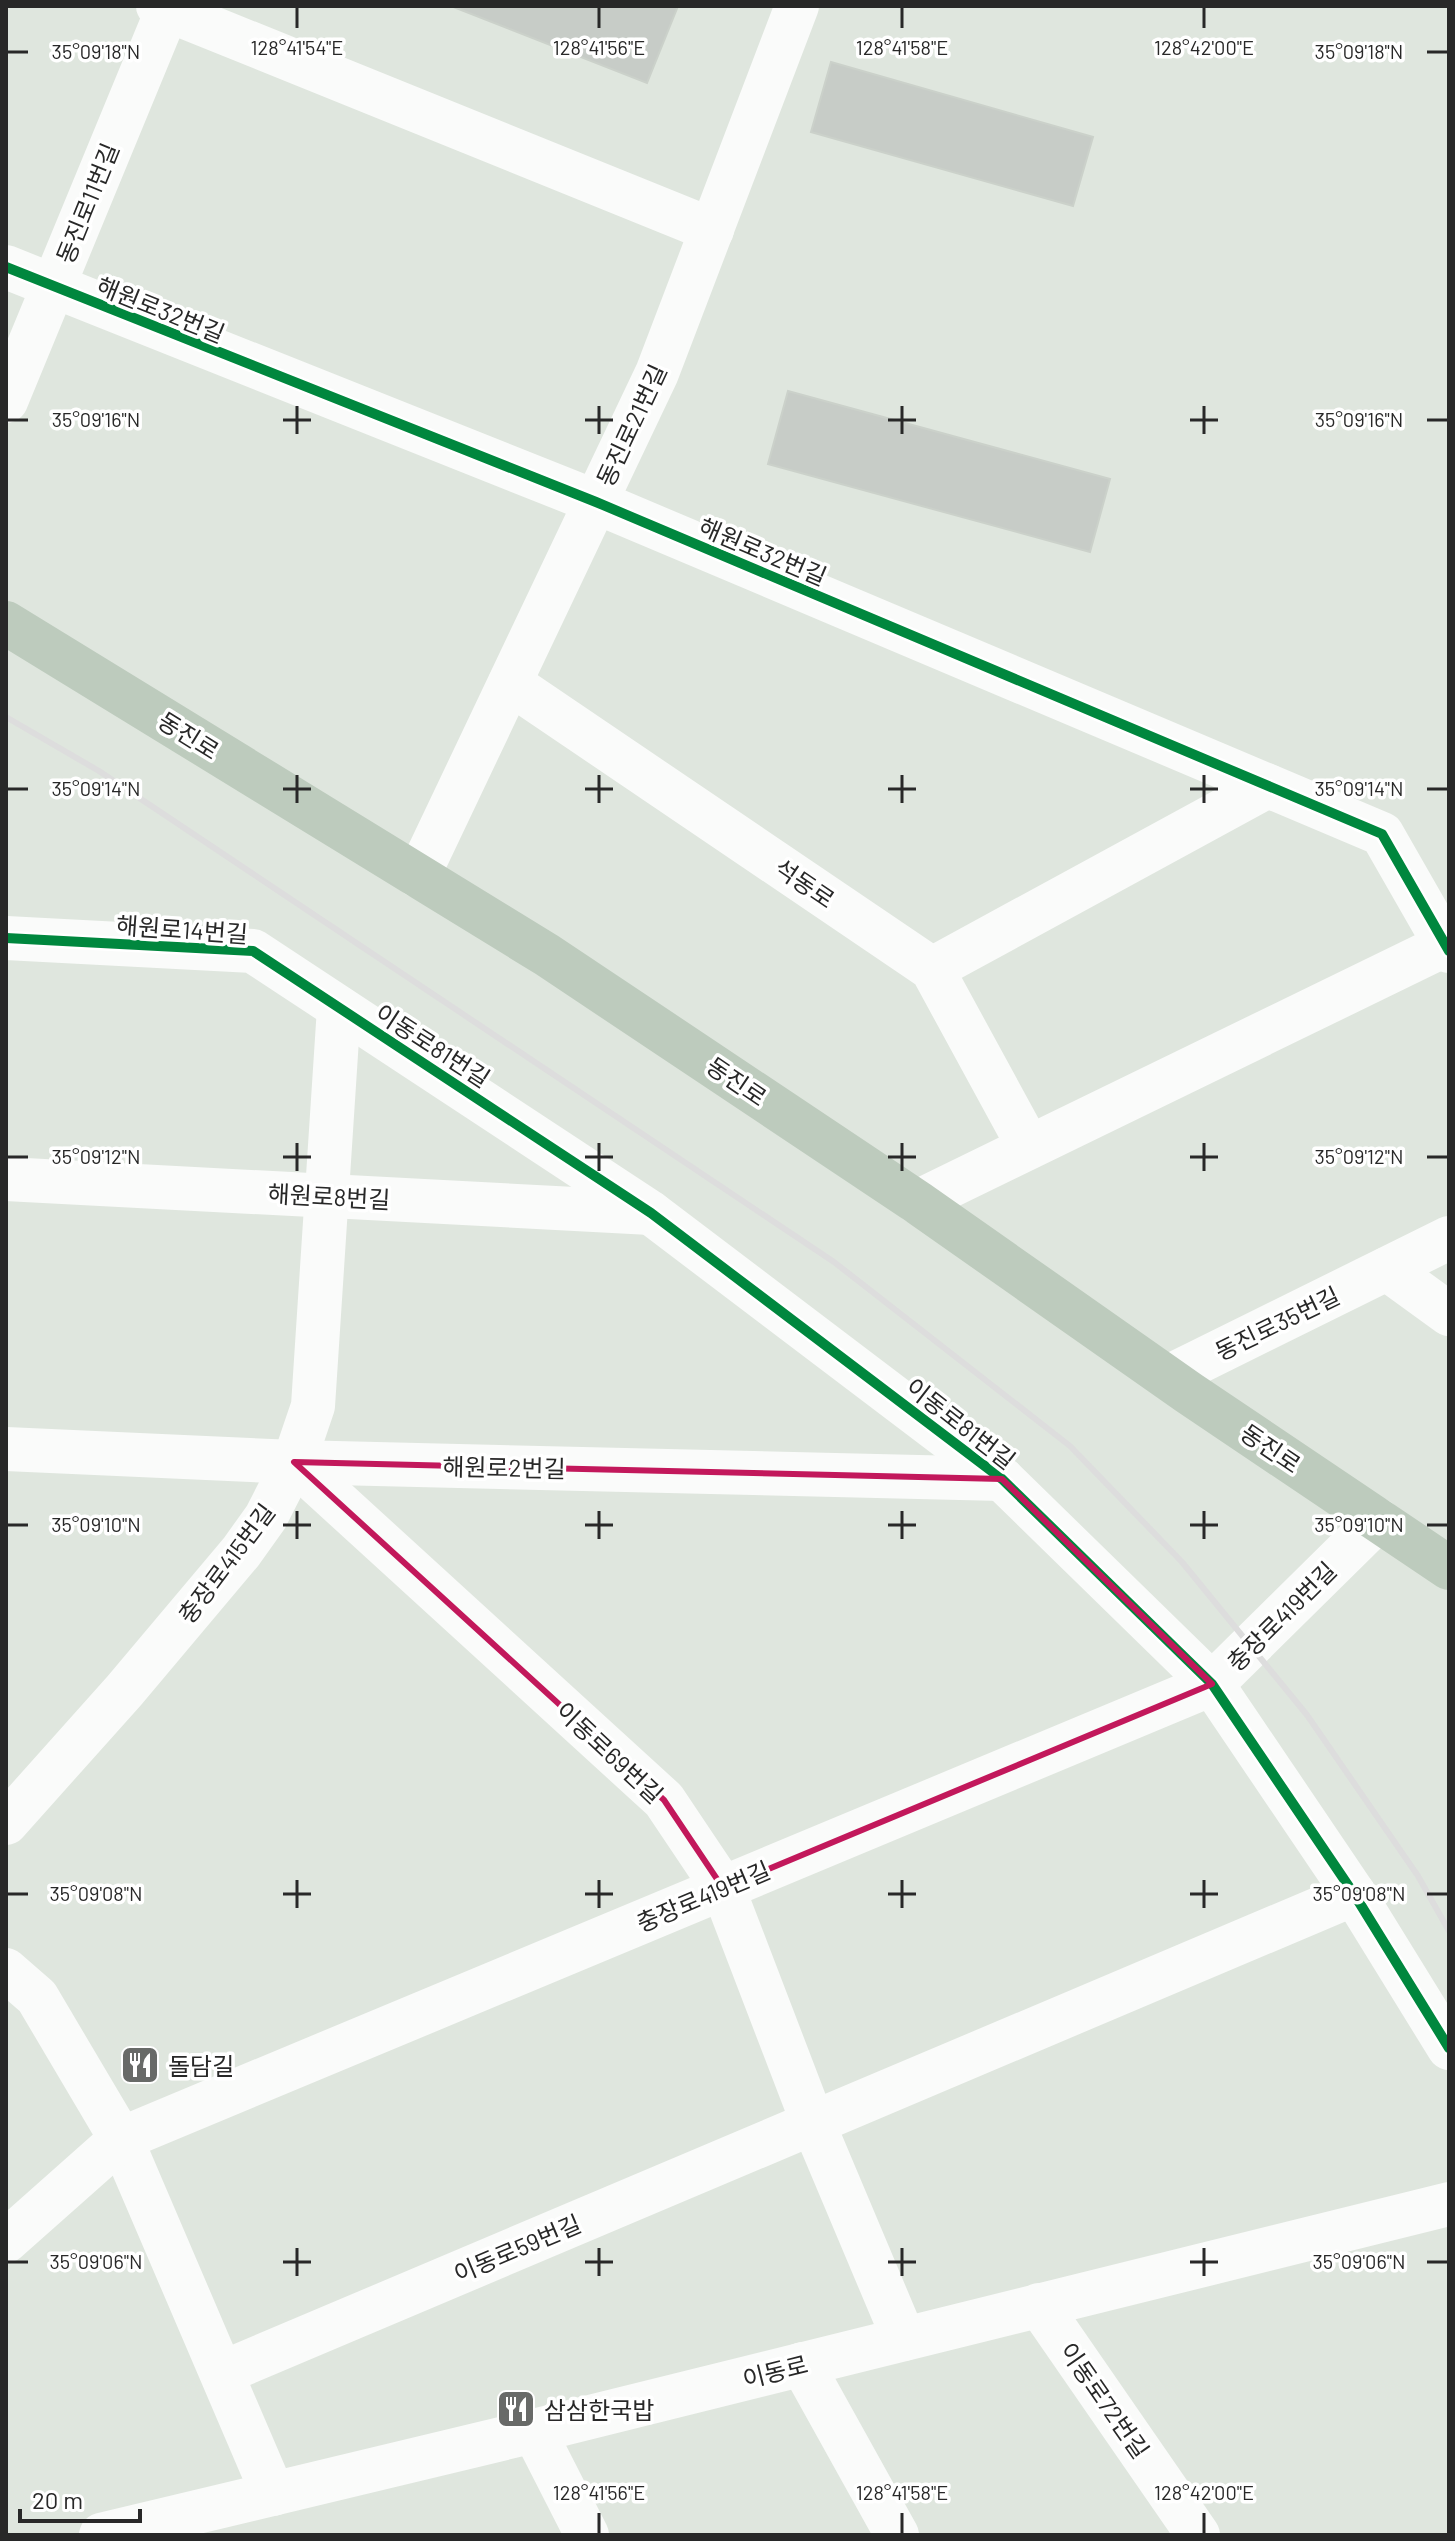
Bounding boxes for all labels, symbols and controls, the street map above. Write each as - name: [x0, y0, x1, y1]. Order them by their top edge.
- text: 128°41'54"E: [251, 35, 343, 59]
- text: 128°41'56"E: [553, 35, 645, 59]
- text: 128°41'58"E: [856, 35, 948, 59]
- text: 128°42'00"E: [1154, 35, 1254, 59]
- text: 35°09'18"N: [52, 39, 140, 63]
- text: 35°09'18"N: [1315, 39, 1403, 63]
- street label: 동진로11번길: [50, 139, 124, 267]
- street label: 해원로32번길: [93, 270, 229, 348]
- street label: 동진로21번길: [590, 359, 672, 491]
- text: 35°09'16"N: [52, 407, 140, 431]
- text: 35°09'16"N: [1315, 407, 1403, 431]
- street label: 해원로32번길: [695, 511, 831, 591]
- street label: 동진로: [153, 705, 225, 765]
- text: 35°09'14"N: [51, 776, 141, 800]
- text: 35°09'14"N: [1314, 776, 1404, 800]
- street label: 석동로: [769, 852, 841, 914]
- street label: 해원로14번길: [115, 910, 249, 948]
- street label: 이동로81번길: [370, 997, 496, 1093]
- street label: 동진로: [701, 1050, 773, 1112]
- text: 35°09'12"N: [51, 1144, 141, 1168]
- text: 35°09'12"N: [1314, 1144, 1404, 1168]
- street label: 해원로8번길: [267, 1178, 391, 1214]
- street label: 동진로35번길: [1210, 1280, 1344, 1366]
- street label: 이동로81번길: [901, 1371, 1021, 1475]
- street label: 동진로: [1235, 1417, 1307, 1479]
- street label: 해원로2번길: [442, 1451, 566, 1483]
- street label: 충장로415번길: [172, 1498, 280, 1628]
- text: 35°09'10"N: [51, 1512, 141, 1536]
- text: 35°09'10"N: [1314, 1512, 1404, 1536]
- street label: 충장로419번길: [1220, 1555, 1342, 1677]
- street label: 이동로69번길: [551, 1695, 669, 1809]
- street label: 충장로419번길: [632, 1855, 774, 1937]
- text: 35°09'08"N: [49, 1881, 143, 1905]
- text: 35°09'08"N: [1312, 1881, 1406, 1905]
- restaurant icon: 돌담길: [119, 2044, 161, 2086]
- place label: 돌담길: [168, 2051, 234, 2080]
- street label: 이동로59번길: [449, 2208, 585, 2288]
- text: 35°09'06"N: [50, 2249, 142, 2273]
- text: 35°09'06"N: [1313, 2249, 1405, 2273]
- street label: 이동로72번길: [1055, 2337, 1155, 2463]
- street label: 이동로: [739, 2349, 811, 2393]
- restaurant icon: 삼삼한국밥: [495, 2388, 537, 2430]
- place label: 삼삼한국밥: [544, 2395, 654, 2424]
- scale bar: [20, 2473, 140, 2523]
- text: 128°41'56"E: [553, 2480, 645, 2504]
- text: 128°41'58"E: [856, 2480, 948, 2504]
- text: 128°42'00"E: [1154, 2480, 1254, 2504]
- text: 20 m: [32, 2485, 83, 2514]

